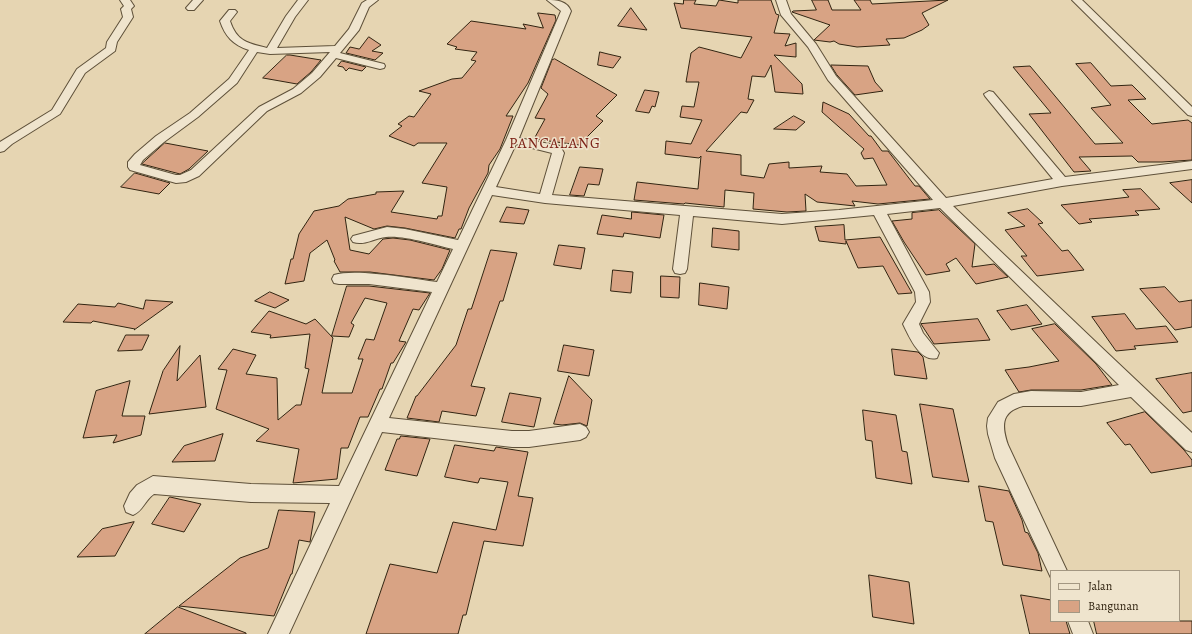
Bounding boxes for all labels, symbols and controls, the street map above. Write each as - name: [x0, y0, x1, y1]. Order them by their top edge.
- district label: PANCALANG: [509, 135, 601, 153]
- legend: [1050, 570, 1180, 622]
- text: Jalan: [1088, 578, 1112, 594]
- text: Bangunan: [1088, 598, 1139, 614]

